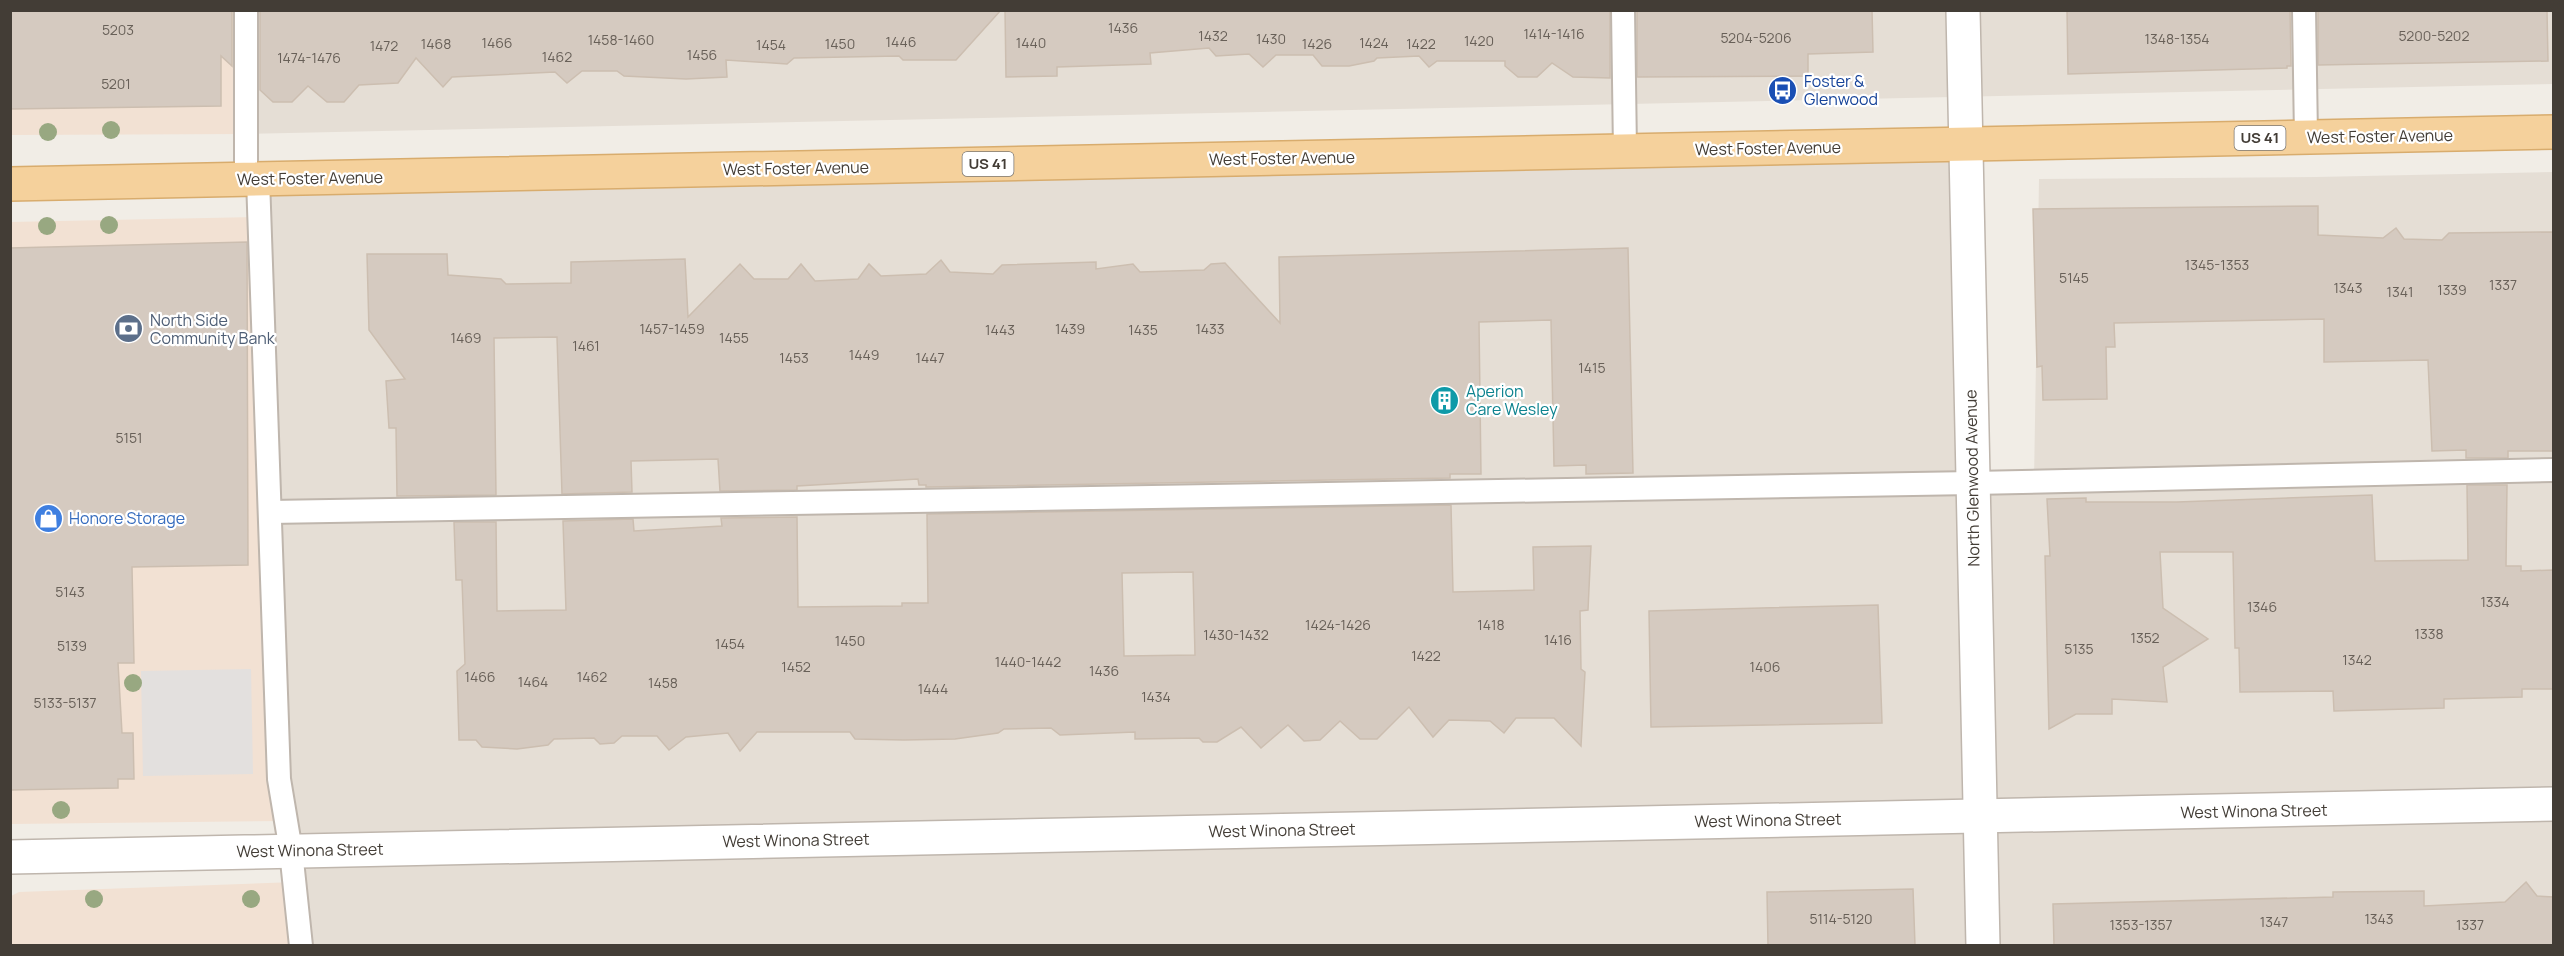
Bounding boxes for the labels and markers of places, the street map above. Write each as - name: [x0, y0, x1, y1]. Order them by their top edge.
- place label: Foster & Glenwood: [1804, 70, 1878, 110]
- bus stop icon: Foster & Glenwood: [1767, 74, 1799, 106]
- place label: North Side Community Bank: [150, 309, 276, 349]
- bank icon: North Side Community Bank: [113, 313, 145, 345]
- place label: Aperion Care Wesley: [1466, 380, 1558, 420]
- building icon: Aperion Care Wesley: [1429, 384, 1461, 416]
- shop icon: Honore Storage: [32, 502, 64, 534]
- place label: Honore Storage: [69, 507, 185, 529]

